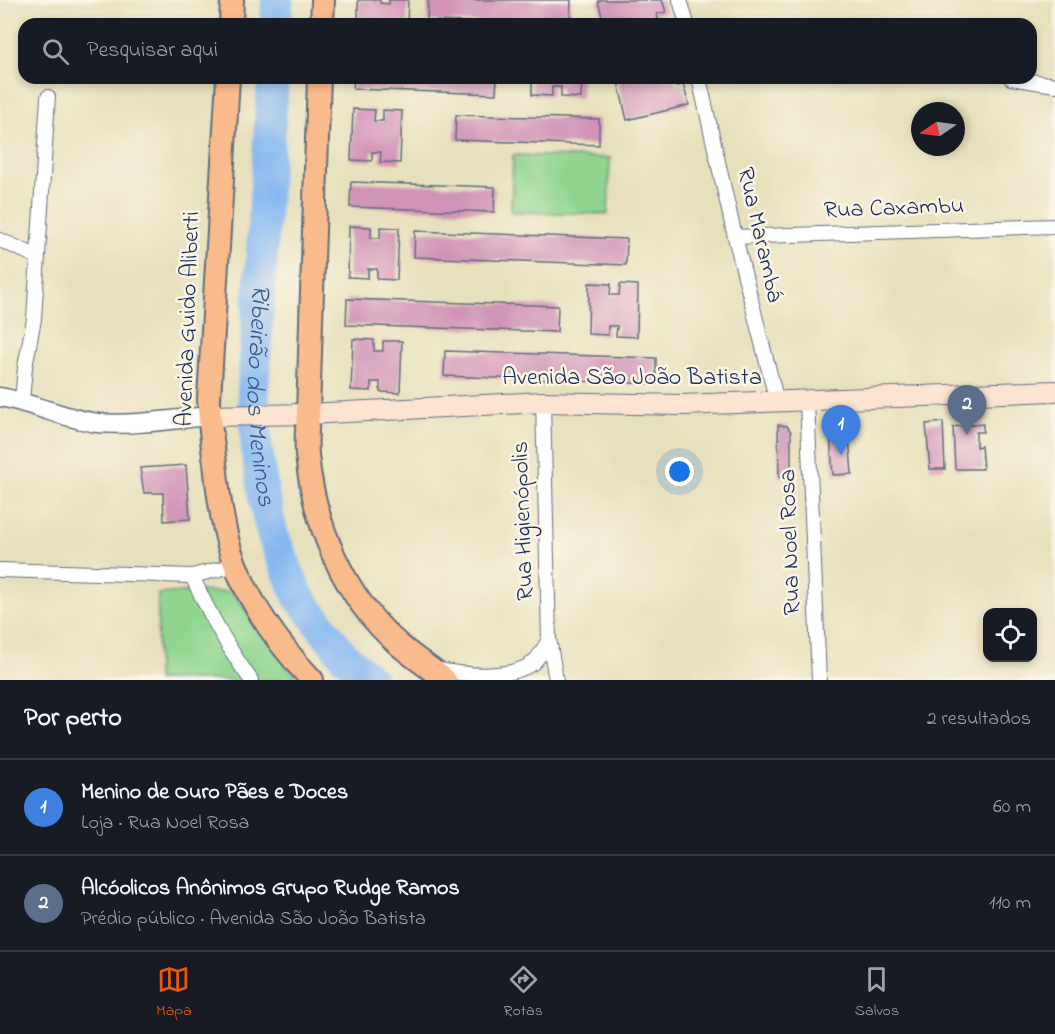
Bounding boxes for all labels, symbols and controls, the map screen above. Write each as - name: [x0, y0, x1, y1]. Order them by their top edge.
- search box: [18, 18, 1037, 84]
- icon: search: [39, 35, 72, 68]
- text: Pesquisar aqui: [87, 35, 218, 67]
- north arrow: [911, 102, 965, 156]
- street label: Rua Marambá: [727, 164, 791, 306]
- street label: Rua Caxambu: [823, 189, 965, 229]
- street label: Avenida Guido Aliberti: [168, 211, 210, 427]
- water label: Ribeirão dos Meninos: [234, 283, 284, 511]
- street label: Avenida São João Batista: [502, 361, 762, 396]
- pin: 2: [948, 386, 986, 435]
- pin: 1: [822, 406, 860, 455]
- street label: Rua Higienópolis: [504, 441, 544, 601]
- your location: [665, 457, 694, 486]
- street label: Rua Noel Rosa: [771, 468, 811, 616]
- map controls: [983, 608, 1037, 662]
- button: locate: [983, 608, 1037, 662]
- text: Por perto: [24, 700, 122, 738]
- text: 2 resultados: [927, 705, 1031, 734]
- text: Menino de Ouro Pães e Doces: [81, 777, 348, 809]
- text: 1: [40, 793, 47, 822]
- text: 60 m: [993, 793, 1031, 822]
- text: Loja · Rua Noel Rosa: [81, 809, 249, 838]
- text: Alcóolicos Anônimos Grupo Rudge Ramos: [81, 873, 460, 905]
- text: 2: [39, 889, 48, 918]
- text: 110 m: [989, 889, 1031, 918]
- text: Prédio público · Avenida São João Batista: [81, 905, 426, 934]
- tab: Mapa: [156, 963, 192, 1023]
- tab: Rotas: [504, 963, 543, 1023]
- tab: Salvos: [855, 963, 899, 1023]

